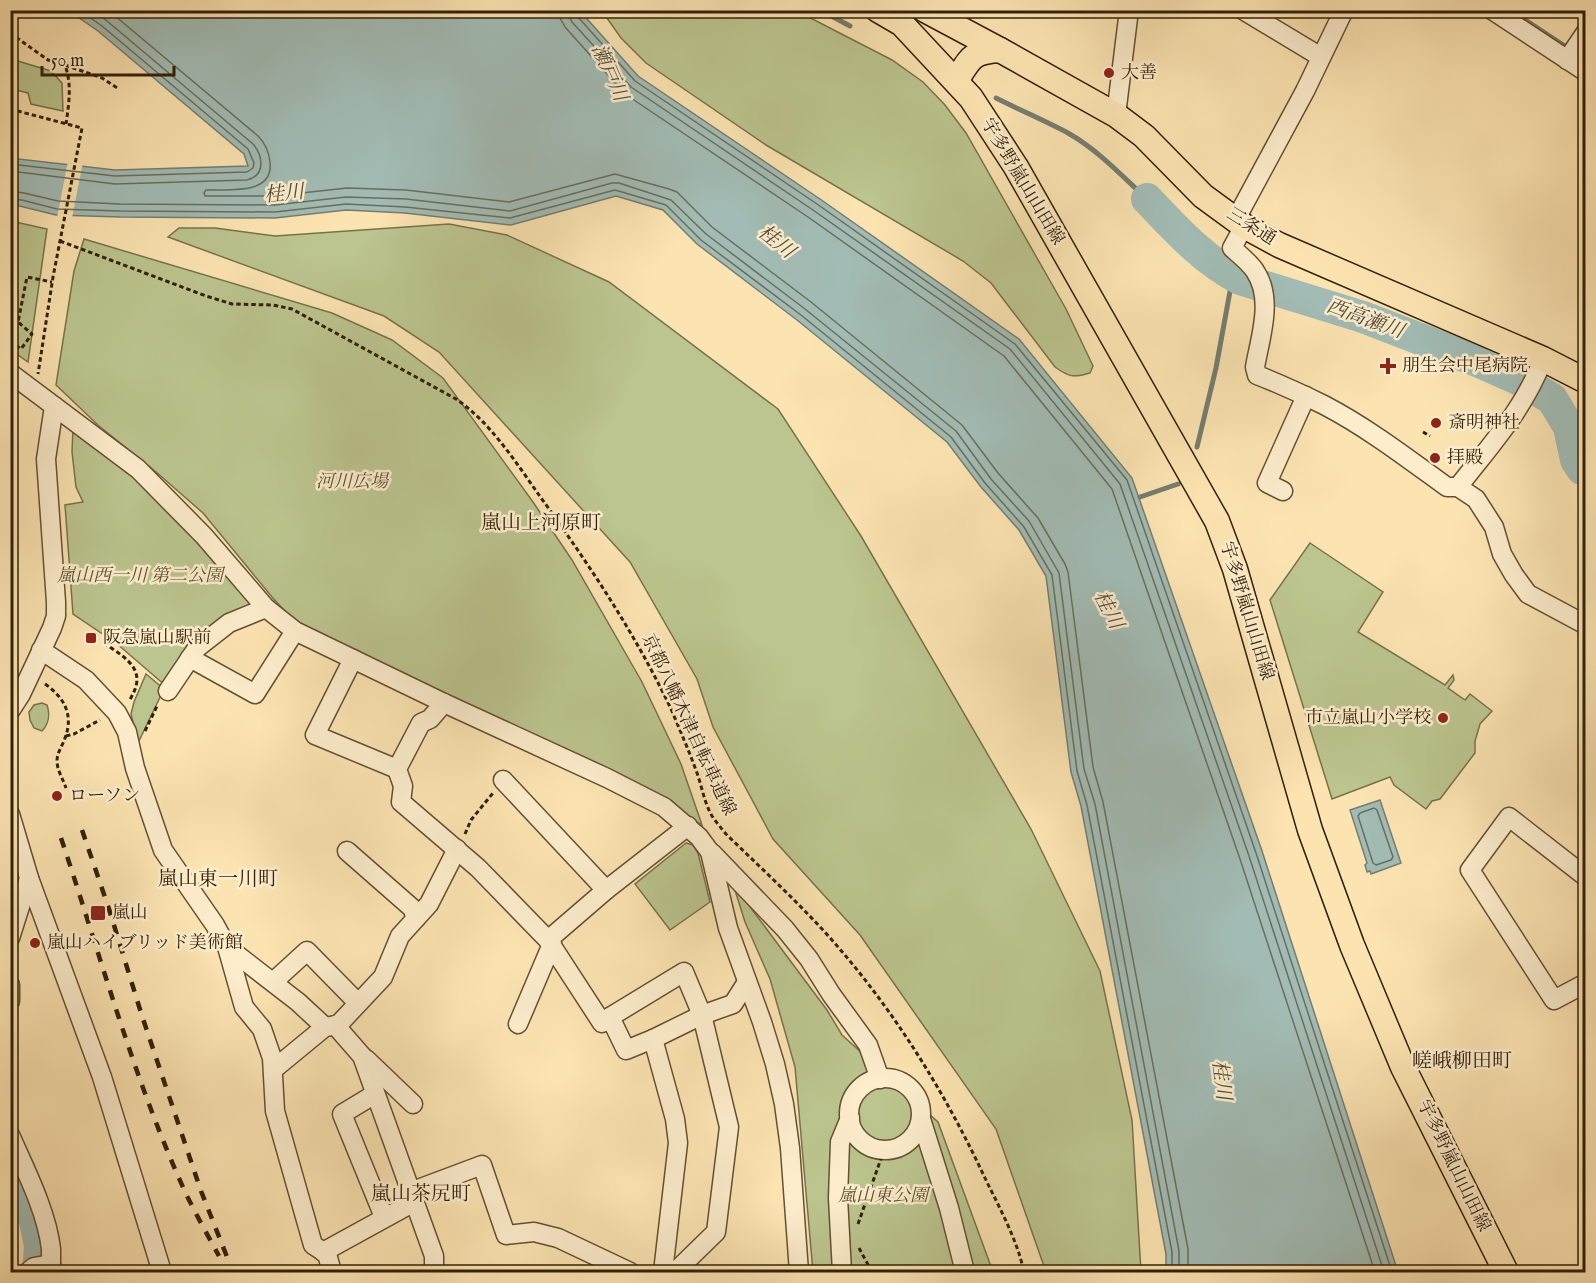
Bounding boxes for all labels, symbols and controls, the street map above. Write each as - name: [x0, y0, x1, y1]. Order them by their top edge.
- scale bar: [42, 39, 174, 77]
- water label: 瀬戸川: [585, 41, 633, 107]
- text: 50 m: [51, 50, 84, 73]
- place label: 大善: [1121, 62, 1157, 85]
- marker: 大善: [1102, 66, 1116, 80]
- street label: 宇多野嵐山山田線: [975, 114, 1069, 250]
- water label: 桂川: [263, 179, 307, 209]
- street label: 三条通: [1222, 203, 1280, 251]
- water label: 桂川: [753, 220, 801, 266]
- water label: 西高瀬川: [1323, 294, 1409, 345]
- place label: 朋生会中尾病院: [1402, 355, 1528, 378]
- marker: 朋生会中尾病院: [1379, 357, 1397, 375]
- place label: 斎明神社: [1448, 412, 1520, 435]
- marker: 斎明神社: [1429, 416, 1443, 430]
- place label: 拝殿: [1447, 447, 1483, 470]
- marker: 拝殿: [1428, 451, 1442, 465]
- park label: 河川広場: [316, 471, 390, 494]
- district label: 嵐山上河原町: [481, 511, 601, 536]
- street label: 宇多野嵐山山田線: [1214, 539, 1278, 683]
- park label: 嵐山西一川 第二公園: [57, 565, 226, 588]
- water label: 桂川: [1088, 587, 1129, 635]
- place label: 阪急嵐山駅前: [103, 627, 211, 650]
- street label: 京都八幡木津自転車道線: [636, 630, 740, 820]
- marker: 阪急嵐山駅前: [84, 631, 98, 645]
- place label: 市立嵐山小学校: [1305, 707, 1431, 730]
- marker: 市立嵐山小学校: [1436, 711, 1450, 725]
- place label: ローソン: [69, 785, 140, 808]
- marker: ローソン: [50, 789, 64, 803]
- district label: 嵐山東一川町: [158, 867, 278, 892]
- place label: 嵐山: [112, 902, 148, 925]
- marker: 嵐山: [89, 904, 107, 922]
- place label: 嵐山ハイブリッド美術館: [47, 932, 243, 955]
- marker: 嵐山ハイブリッド美術館: [28, 936, 42, 950]
- district label: 嵯峨柳田町: [1412, 1049, 1512, 1074]
- water label: 桂川: [1206, 1059, 1236, 1103]
- street label: 宇多野嵐山山田線: [1411, 1096, 1495, 1236]
- district label: 嵐山茶尻町: [371, 1182, 471, 1207]
- park label: 嵐山東公園: [838, 1185, 931, 1208]

